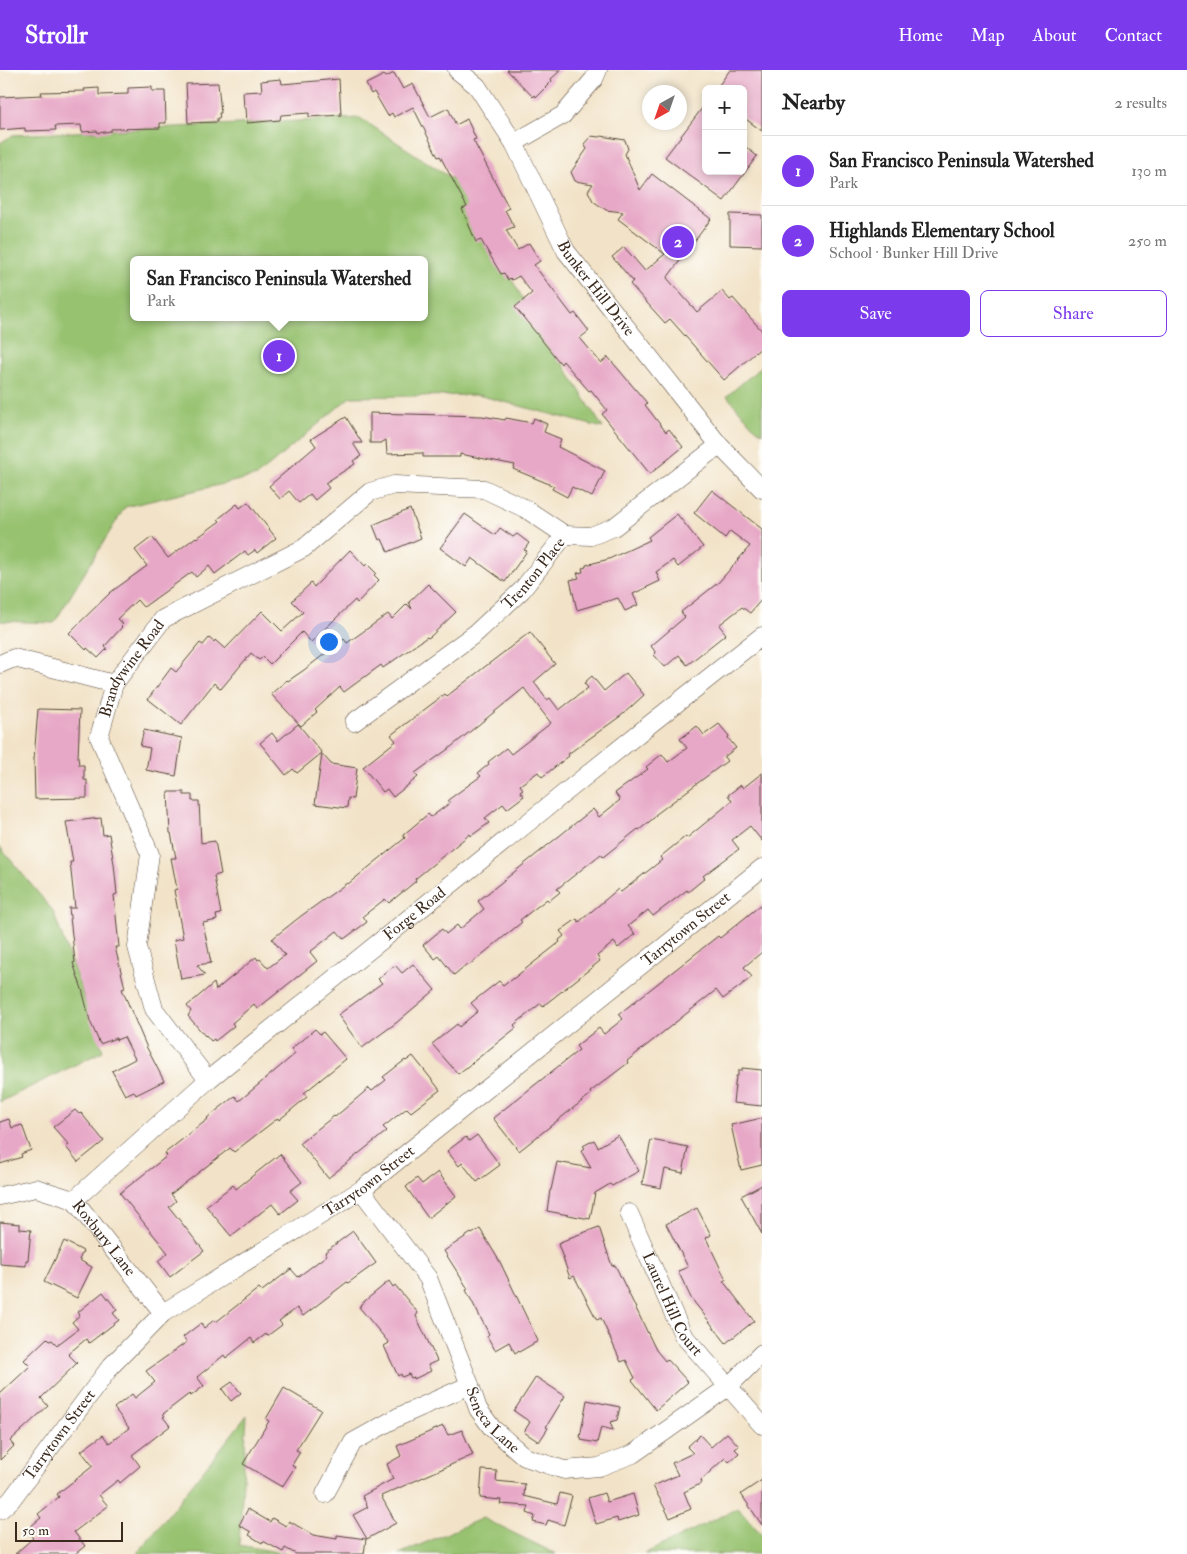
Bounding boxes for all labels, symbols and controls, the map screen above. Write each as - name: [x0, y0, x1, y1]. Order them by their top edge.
- text: Strollr: [25, 20, 88, 51]
- text: Home: [898, 24, 943, 47]
- text: Map: [971, 24, 1005, 47]
- text: About: [1033, 24, 1077, 47]
- text: Contact: [1105, 24, 1162, 47]
- north arrow: [642, 85, 687, 130]
- map controls: [702, 85, 747, 175]
- button: +: [702, 85, 747, 130]
- text: Nearby: [782, 89, 845, 116]
- text: 2 results: [1114, 93, 1167, 113]
- button: −: [702, 130, 747, 175]
- text: San Francisco Peninsula Watershed: [829, 149, 1094, 173]
- text: 1: [795, 161, 801, 181]
- text: 130 m: [1131, 161, 1167, 181]
- text: Park: [829, 173, 858, 193]
- text: Highlands Elementary School: [829, 219, 1055, 243]
- pin: 2: [662, 223, 694, 261]
- text: 2: [794, 231, 802, 251]
- text: 250 m: [1128, 231, 1167, 251]
- street label: Bunker Hill Drive: [552, 237, 639, 340]
- text: School · Bunker Hill Drive: [829, 243, 998, 263]
- popup: [130, 256, 428, 321]
- text: San Francisco Peninsula Watershed: [147, 267, 411, 291]
- button: Save: [782, 290, 970, 337]
- button: Share: [980, 290, 1167, 337]
- text: Park: [147, 291, 176, 311]
- pin: 1: [263, 337, 295, 375]
- street label: Trenton Place: [497, 533, 570, 614]
- street label: Brandywine Road: [95, 616, 169, 720]
- your location: [316, 629, 342, 655]
- street label: Forge Road: [379, 882, 450, 945]
- street label: Tarrytown Street: [637, 887, 734, 971]
- street label: Tarrytown Street: [319, 1141, 419, 1221]
- street label: Roxbury Lane: [68, 1196, 140, 1280]
- street label: Laurel Hill Court: [638, 1249, 707, 1360]
- street label: Seneca Lane: [461, 1384, 524, 1458]
- street label: Tarrytown Street: [19, 1386, 100, 1484]
- scale bar: [15, 1519, 122, 1542]
- text: 50 m: [22, 1522, 49, 1539]

